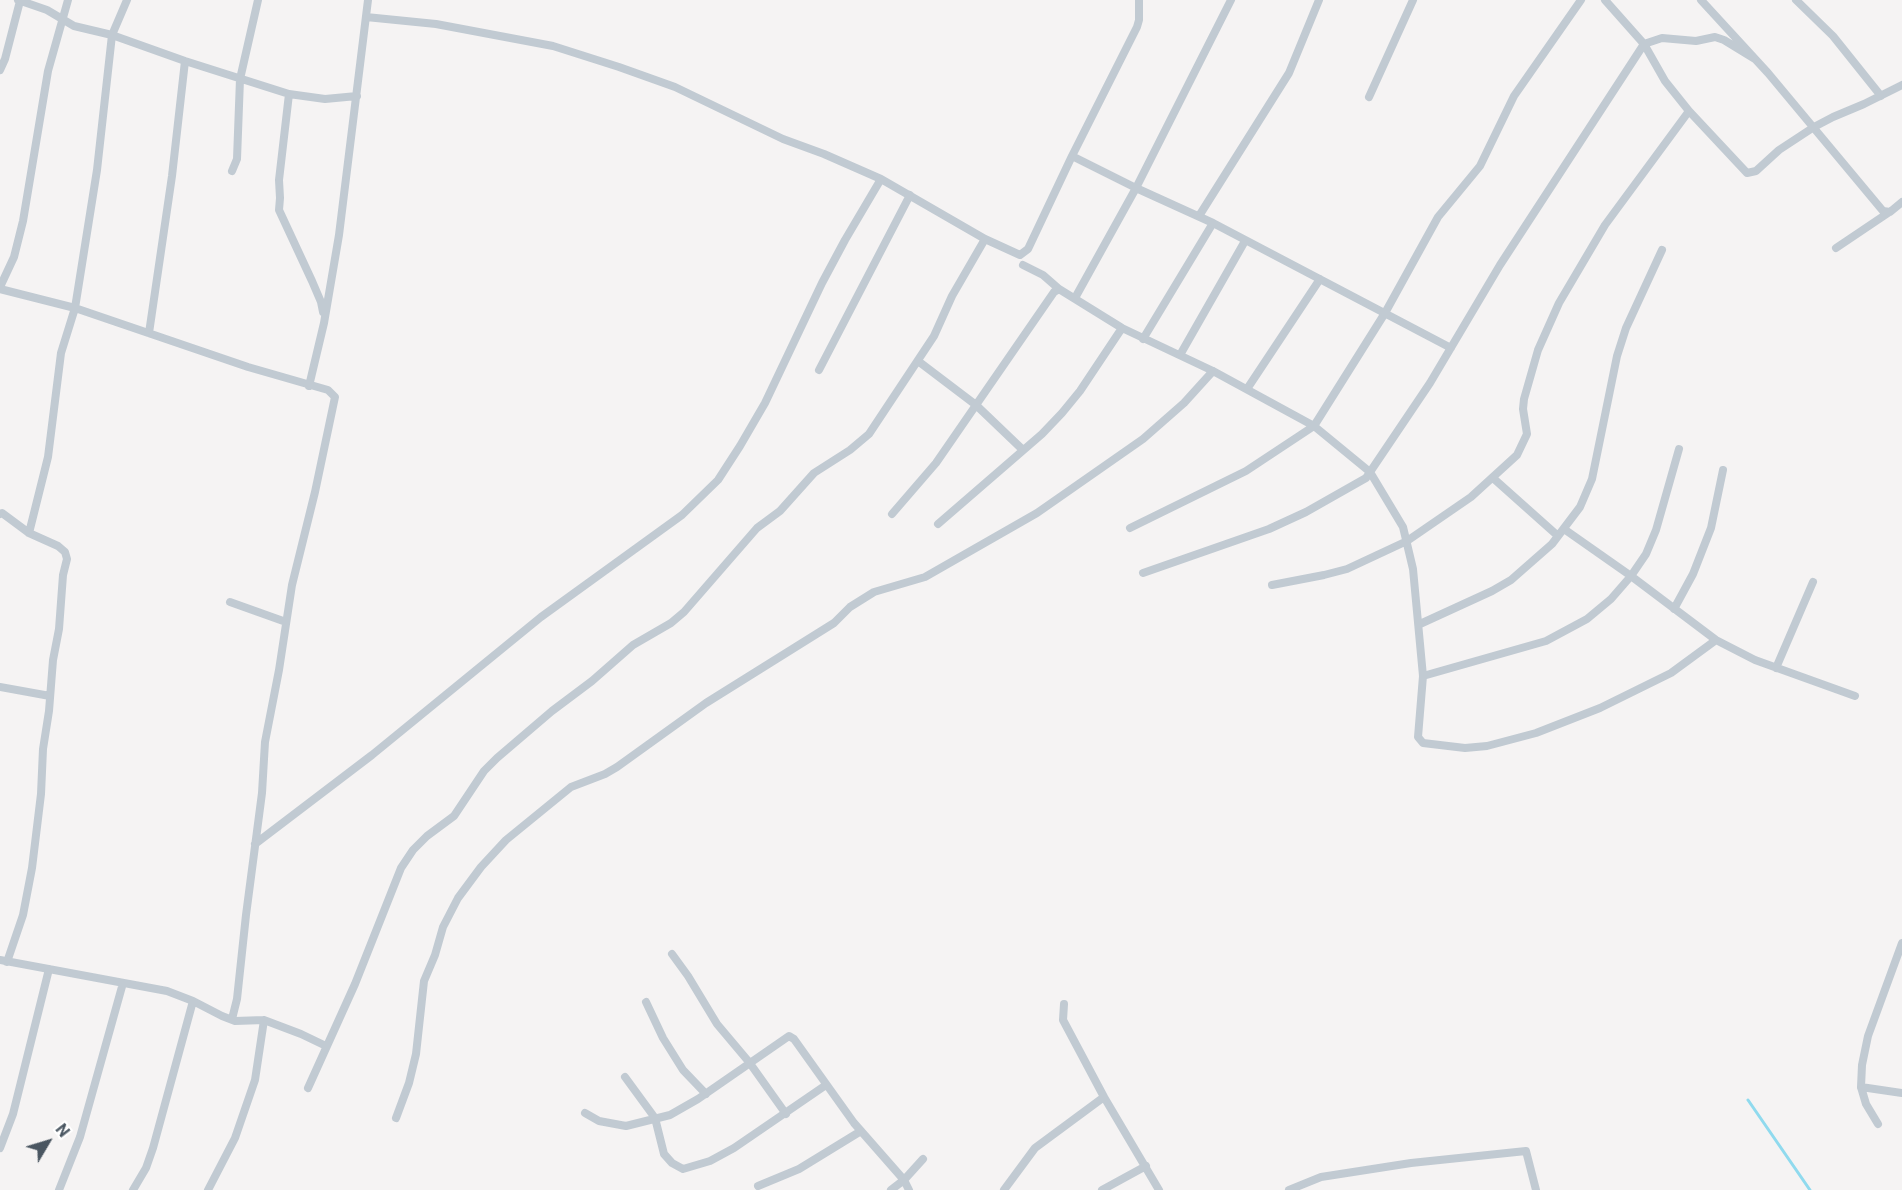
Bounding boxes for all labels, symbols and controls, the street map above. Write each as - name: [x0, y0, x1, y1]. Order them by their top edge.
- north arrow: [18, 1112, 78, 1172]
- text: N: [52, 1120, 74, 1141]

